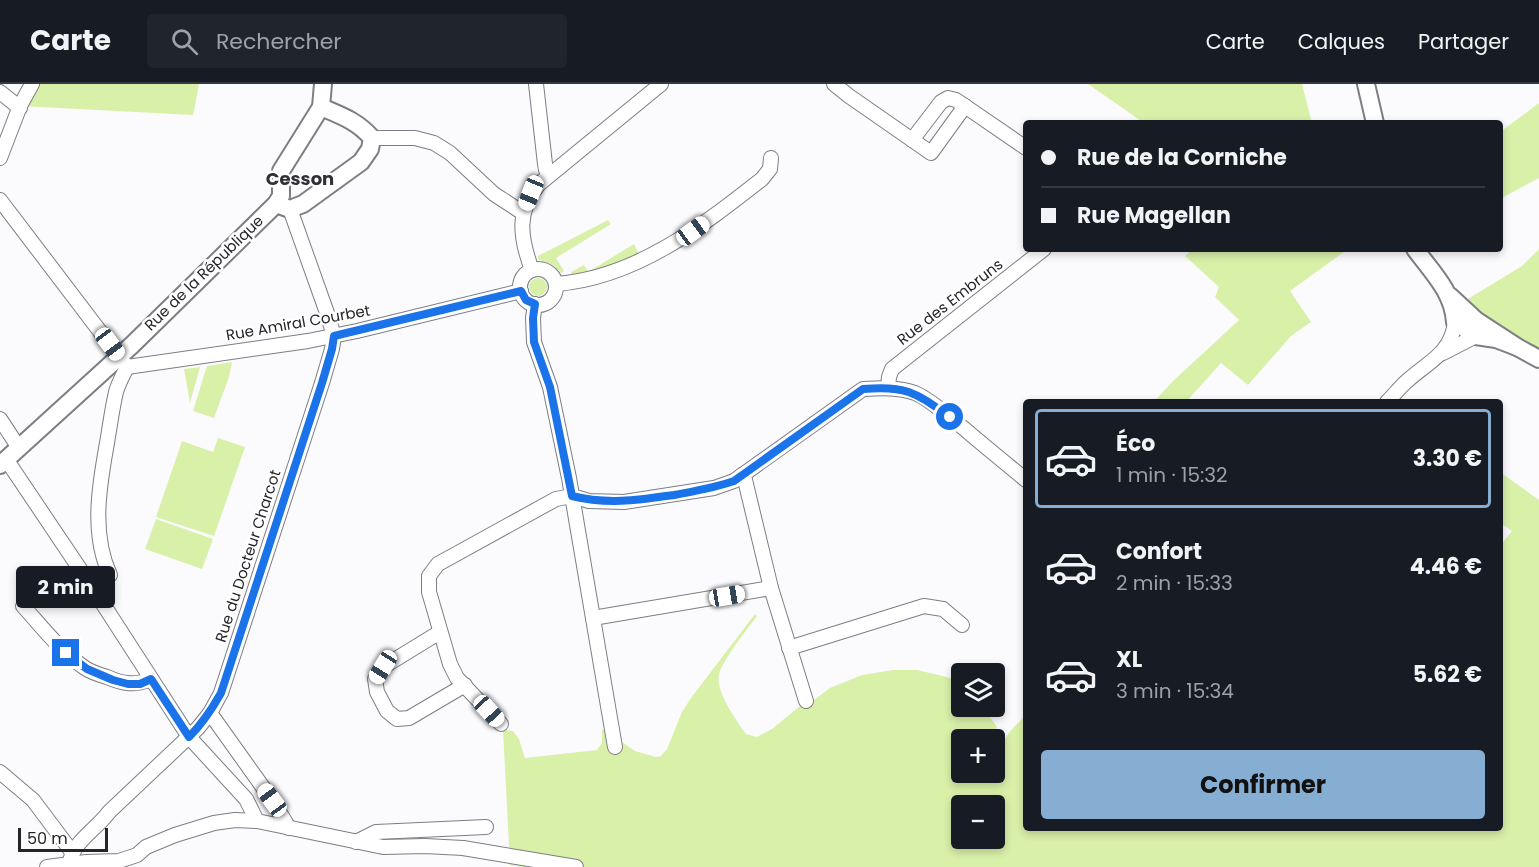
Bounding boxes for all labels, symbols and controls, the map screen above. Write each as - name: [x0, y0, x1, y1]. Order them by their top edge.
- search box: [147, 14, 567, 68]
- text: Carte: [30, 21, 111, 60]
- icon: search: [168, 25, 201, 58]
- text: Rechercher: [216, 26, 342, 57]
- text: Carte: [1206, 27, 1265, 56]
- text: Calques: [1298, 27, 1385, 56]
- text: Partager: [1418, 27, 1509, 56]
- text: Rue de la Corniche: [1077, 142, 1287, 173]
- district label: Cesson: [266, 166, 334, 191]
- car: [516, 173, 546, 213]
- text: Rue Magellan: [1077, 200, 1231, 231]
- street label: Rue de la République: [140, 210, 268, 335]
- car: [673, 213, 713, 249]
- street label: Rue des Embruns: [892, 253, 1007, 350]
- street label: Rue Amiral Courbet: [224, 299, 372, 346]
- car: [92, 324, 128, 364]
- route start: [936, 403, 963, 430]
- text: Éco: [1116, 428, 1155, 459]
- icon: car: [1044, 432, 1098, 486]
- text: 3.30 €: [1413, 443, 1482, 474]
- text: 1 min · 15:32: [1116, 461, 1227, 489]
- street label: Rue du Docteur Charcot: [210, 467, 285, 645]
- text: Confort: [1116, 536, 1202, 567]
- icon: car: [1044, 540, 1098, 594]
- text: 4.46 €: [1410, 551, 1482, 582]
- callout: 2 min: [16, 566, 116, 608]
- text: 2 min · 15:33: [1116, 569, 1233, 597]
- text: 2 min: [37, 573, 94, 601]
- car: [708, 584, 746, 608]
- route end: [52, 639, 79, 666]
- text: XL: [1116, 644, 1142, 675]
- car: [366, 647, 400, 687]
- icon: car: [1044, 648, 1098, 702]
- text: 5.62 €: [1413, 659, 1482, 690]
- map controls: [951, 663, 1005, 849]
- button: layers: [951, 663, 1005, 717]
- text: 3 min · 15:34: [1116, 677, 1234, 705]
- car: [470, 692, 508, 730]
- button: +: [951, 729, 1005, 783]
- button: Confirmer: [1041, 750, 1485, 819]
- car: [254, 780, 290, 820]
- button: −: [951, 795, 1005, 849]
- scale bar: [18, 825, 108, 852]
- text: 50 m: [27, 827, 68, 850]

